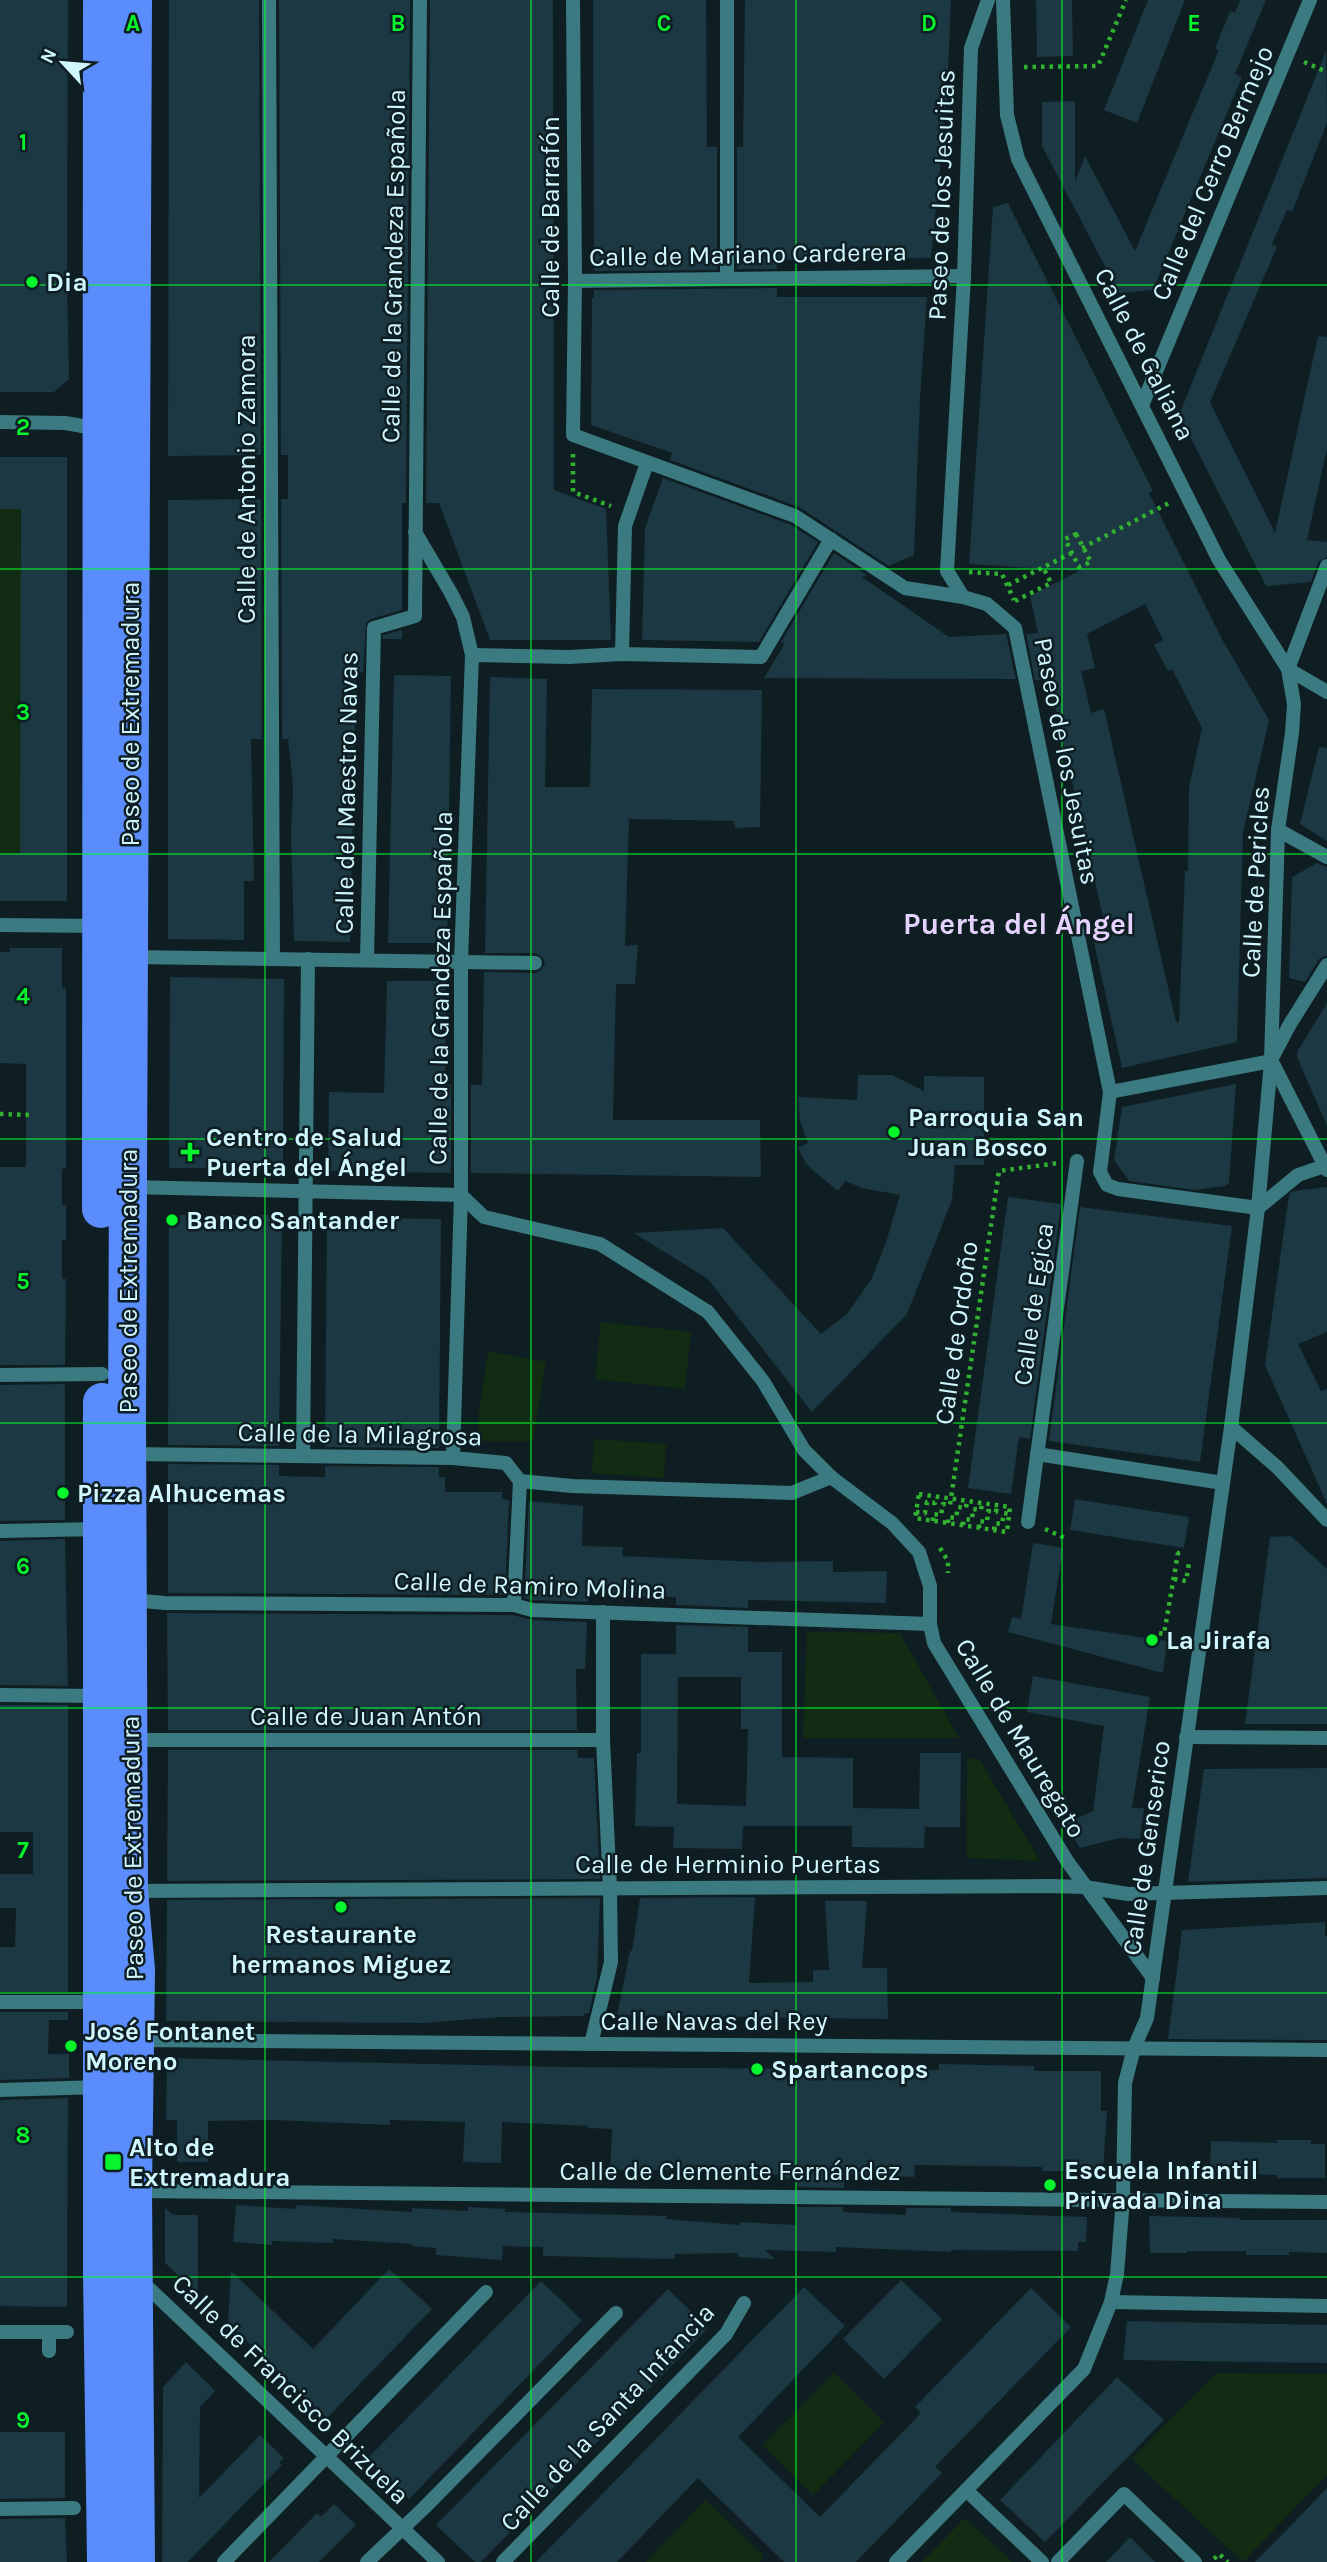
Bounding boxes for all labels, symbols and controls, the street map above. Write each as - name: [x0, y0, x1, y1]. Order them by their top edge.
- text: A: [126, 10, 140, 37]
- text: B: [391, 10, 405, 37]
- text: C: [657, 10, 671, 37]
- text: D: [921, 10, 937, 37]
- text: E: [1187, 10, 1201, 37]
- north arrow: [28, 28, 98, 98]
- street label: Calle del Cerro Bermejo: [1145, 41, 1280, 305]
- text: N: [36, 45, 61, 67]
- street label: Paseo de los Jesuitas: [922, 69, 961, 321]
- street label: Calle de la Grandeza Española: [375, 89, 412, 443]
- street label: Calle de Barrafón: [535, 116, 566, 318]
- text: 1: [19, 129, 27, 156]
- street label: Calle de Mariano Carderera: [589, 236, 907, 273]
- street label: Calle de Galiana: [1088, 263, 1201, 446]
- place label: Dia: [46, 267, 88, 298]
- marker: Dia: [24, 274, 40, 290]
- street label: Calle de Antonio Zamora: [231, 334, 262, 624]
- text: 2: [16, 414, 30, 441]
- street label: Paseo de Extremadura: [115, 582, 146, 846]
- street label: Paseo de los Jesuitas: [1027, 635, 1106, 887]
- street label: Calle del Maestro Navas: [329, 651, 364, 935]
- text: 3: [16, 699, 30, 726]
- street label: Calle de Pericles: [1235, 785, 1276, 979]
- street label: Calle de la Grandeza Española: [422, 811, 459, 1165]
- district label: Puerta del Ángel: [903, 904, 1135, 942]
- text: 4: [16, 983, 30, 1010]
- place label: Parroquia San Juan Bosco: [908, 1102, 1084, 1163]
- place label: Centro de Salud Puerta del Ángel: [206, 1122, 407, 1183]
- marker: Parroquia San Juan Bosco: [886, 1124, 902, 1140]
- marker: Centro de Salud Puerta del Ángel: [180, 1142, 200, 1162]
- street label: Paseo de Extremadura: [113, 1149, 144, 1413]
- place label: Banco Santander: [186, 1205, 400, 1236]
- marker: Banco Santander: [164, 1212, 180, 1228]
- street label: Calle de Egica: [1007, 1221, 1060, 1387]
- street label: Calle de Ordoño: [928, 1239, 985, 1427]
- text: 5: [16, 1268, 30, 1295]
- street label: Calle de la Milagrosa: [237, 1417, 483, 1452]
- place label: Pizza Alhucemas: [77, 1478, 286, 1509]
- marker: Pizza Alhucemas: [55, 1485, 71, 1501]
- text: 6: [16, 1553, 30, 1580]
- street label: Calle de Ramiro Molina: [393, 1565, 667, 1606]
- place label: La Jirafa: [1166, 1625, 1271, 1656]
- marker: La Jirafa: [1144, 1632, 1160, 1648]
- street label: Calle de Mauregato: [949, 1633, 1092, 1844]
- street label: Calle de Juan Antón: [250, 1701, 482, 1732]
- street label: Paseo de Extremadura: [115, 1715, 150, 1981]
- street label: Calle de Genserico: [1116, 1739, 1177, 1958]
- text: 7: [17, 1837, 29, 1864]
- street label: Calle de Herminio Puertas: [575, 1849, 881, 1880]
- marker: Restaurante hermanos Miguez: [333, 1899, 349, 1915]
- place label: Restaurante hermanos Miguez: [231, 1919, 451, 1980]
- street label: Calle Navas del Rey: [600, 2006, 828, 2037]
- place label: José Fontanet Moreno: [85, 2016, 255, 2077]
- marker: José Fontanet Moreno: [63, 2038, 79, 2054]
- place label: Spartancops: [771, 2054, 929, 2085]
- marker: Spartancops: [749, 2061, 765, 2077]
- text: 8: [16, 2122, 30, 2149]
- place label: Alto de Extremadura: [129, 2132, 290, 2193]
- marker: Alto de Extremadura: [103, 2152, 123, 2172]
- place label: Escuela Infantil Privada Dina: [1064, 2155, 1258, 2216]
- street label: Calle de Clemente Fernández: [560, 2156, 900, 2187]
- marker: Escuela Infantil Privada Dina: [1042, 2177, 1058, 2193]
- street label: Calle de Francisco Brizuela: [166, 2268, 416, 2511]
- street label: Calle de la Santa Infancia: [494, 2297, 721, 2538]
- text: 9: [16, 2407, 30, 2434]

